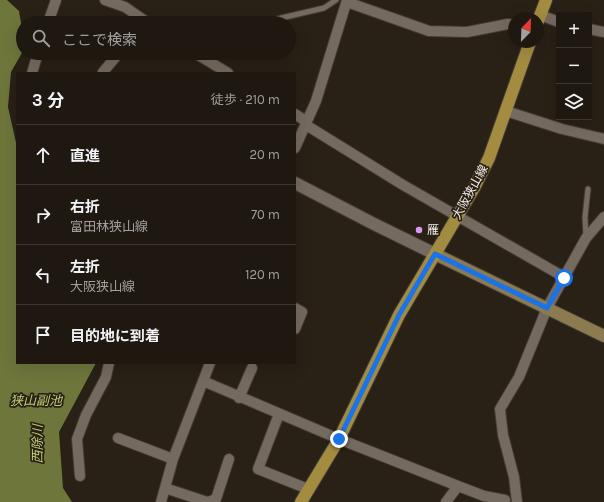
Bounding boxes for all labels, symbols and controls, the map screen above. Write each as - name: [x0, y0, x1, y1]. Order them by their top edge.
- north arrow: [508, 12, 544, 48]
- map controls: [556, 12, 592, 120]
- button: +: [556, 12, 592, 48]
- search box: [16, 16, 296, 60]
- icon: search: [30, 27, 52, 49]
- text: ここで検索: [62, 31, 137, 49]
- button: −: [556, 48, 592, 84]
- button: layers: [556, 84, 592, 120]
- text: 3 分: [32, 90, 64, 110]
- text: 徒歩 · 210 m: [211, 92, 280, 107]
- icon: ahead: [32, 144, 54, 166]
- text: 直進: [70, 147, 100, 165]
- text: 20 m: [250, 147, 280, 162]
- street label: 大阪狭山線: [449, 162, 491, 222]
- text: 右折: [70, 198, 100, 216]
- icon: right: [32, 204, 54, 226]
- text: 70 m: [251, 207, 280, 222]
- text: 富田林狭山線: [70, 219, 148, 234]
- place label: 雁: [427, 223, 439, 237]
- marker: 雁: [414, 225, 424, 235]
- text: 左折: [70, 258, 100, 276]
- icon: left: [32, 264, 54, 286]
- text: 120 m: [245, 267, 280, 282]
- route start: [555, 269, 573, 287]
- text: 大阪狭山線: [70, 279, 135, 294]
- icon: arrive: [32, 324, 54, 346]
- text: 目的地に到着: [70, 327, 160, 345]
- water label: 狭山副池: [10, 393, 64, 408]
- water label: 西除川: [30, 423, 45, 464]
- route end: [330, 430, 348, 448]

